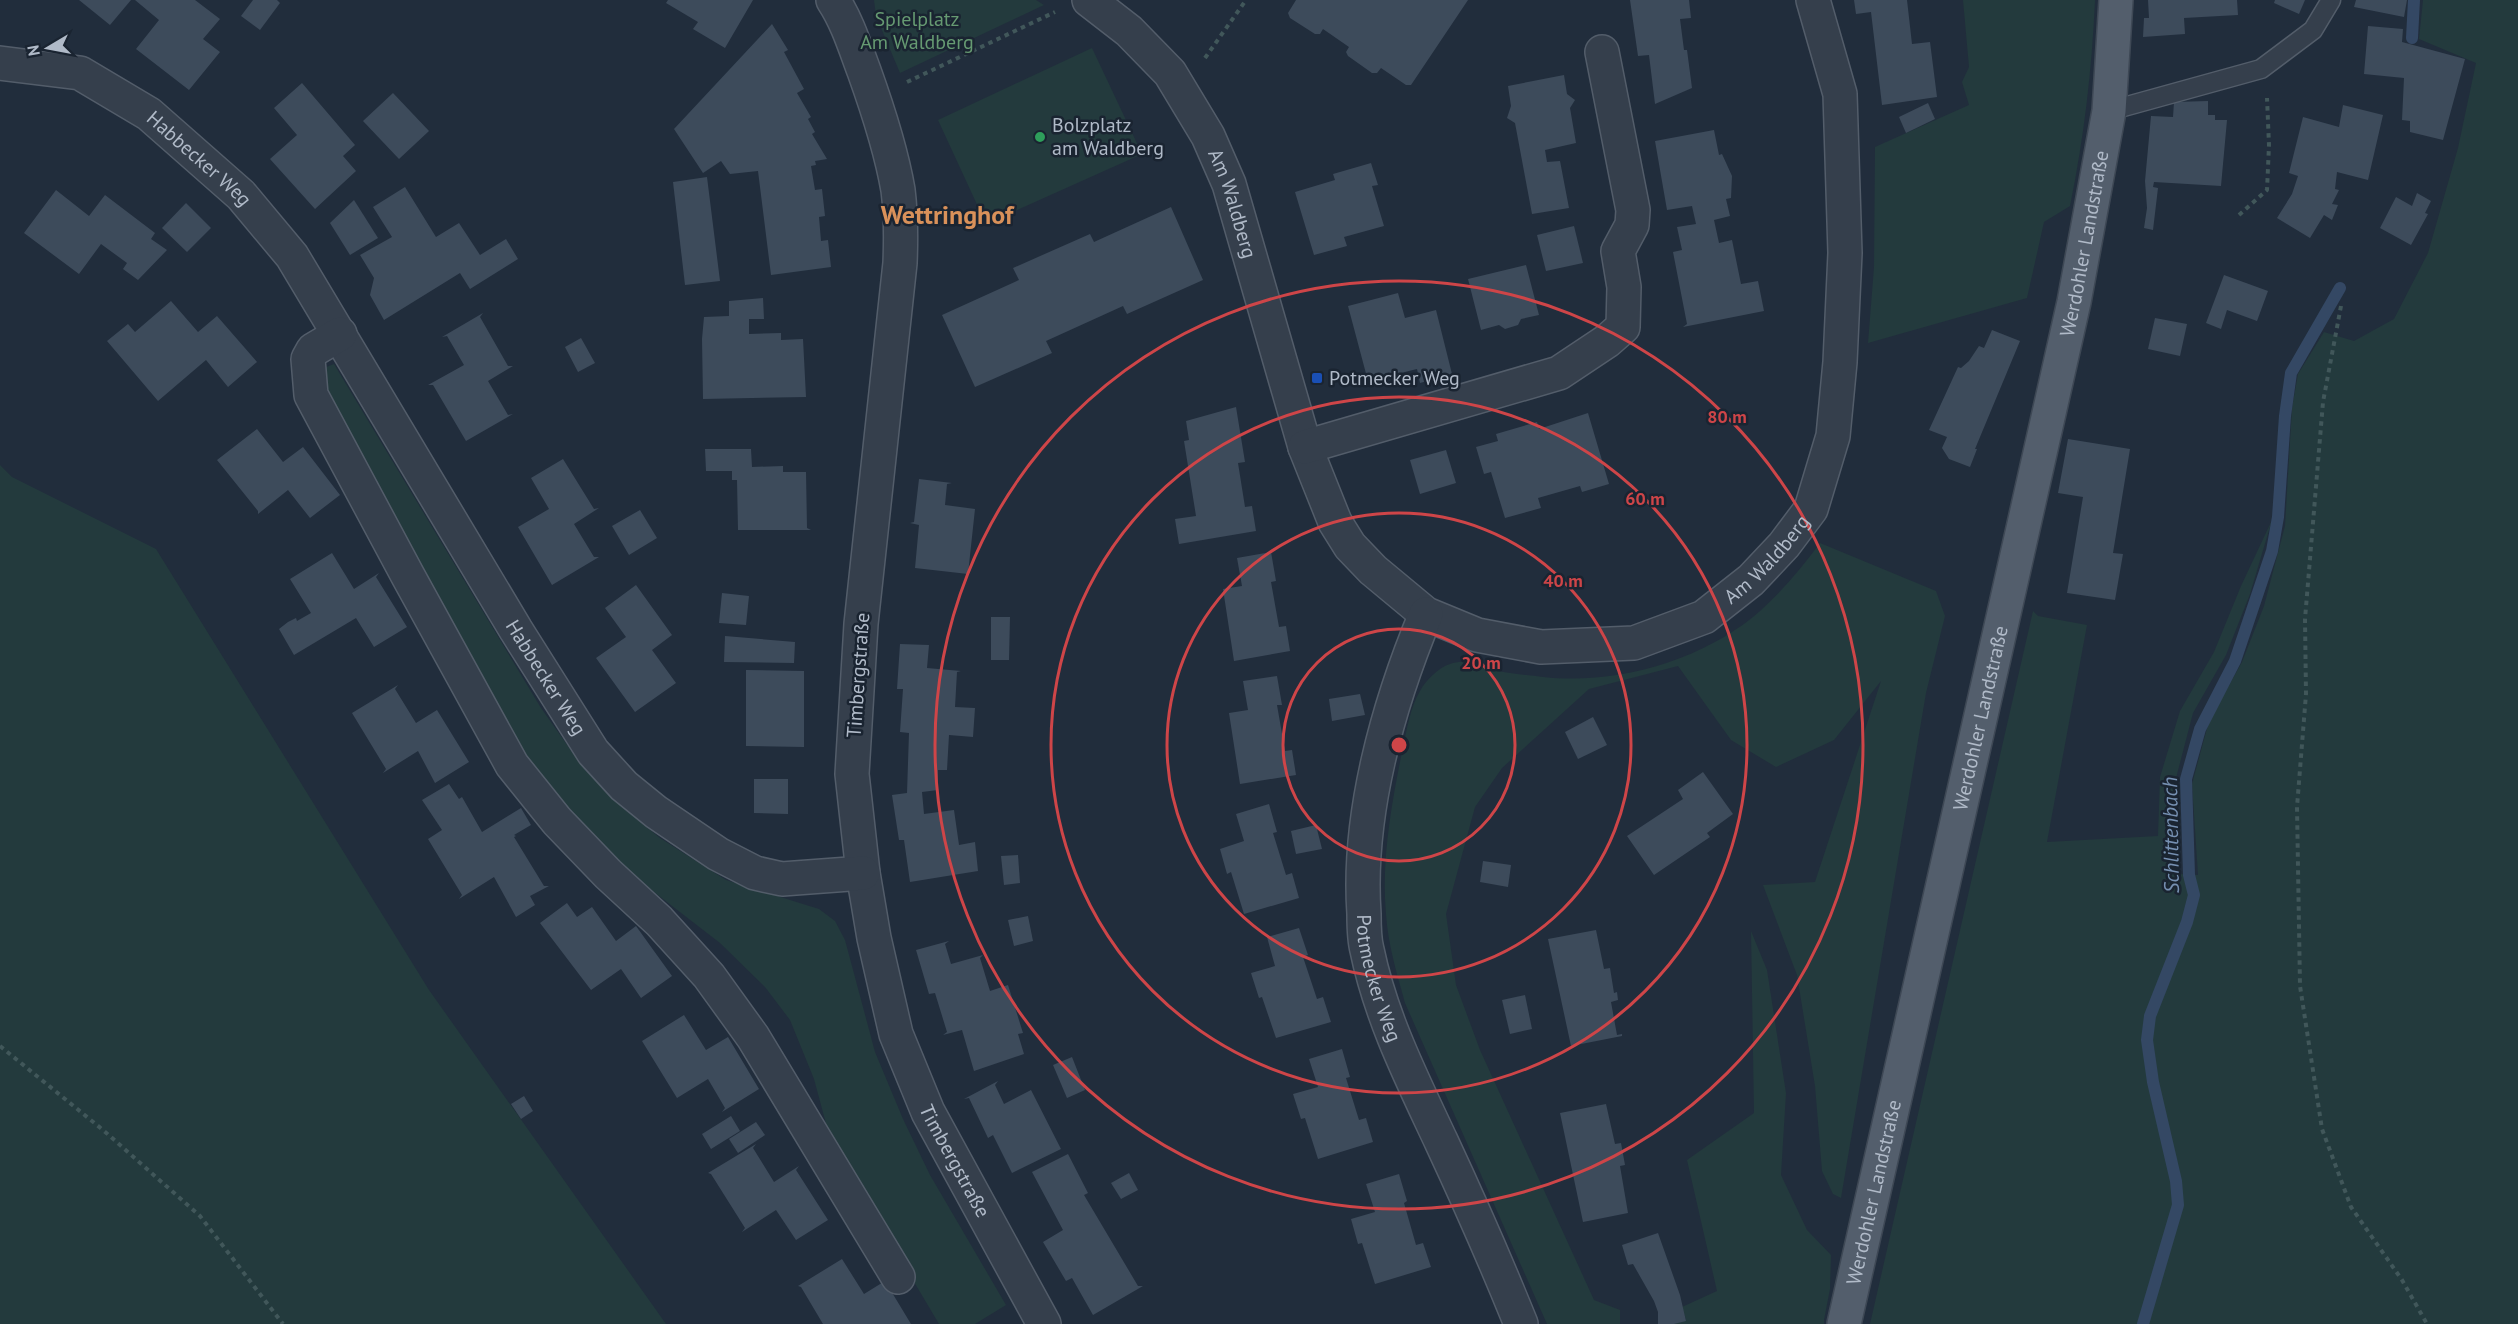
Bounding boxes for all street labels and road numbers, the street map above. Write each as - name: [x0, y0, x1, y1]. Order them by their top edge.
- street label: Habbecker Weg: [141, 105, 258, 211]
- street label: Am Waldberg: [1202, 145, 1263, 261]
- street label: Werdohler Landstraße: [2054, 148, 2115, 339]
- street label: Am Waldberg: [1719, 509, 1815, 609]
- street label: Timbergstraße: [841, 612, 875, 738]
- street label: Habbecker Weg: [500, 615, 592, 740]
- street label: Werdohler Landstraße: [1947, 623, 2014, 813]
- street label: Potmecker Weg: [1351, 914, 1408, 1046]
- street label: Werdohler Landstraße: [1840, 1097, 1907, 1287]
- street label: Timbergstraße: [913, 1101, 996, 1222]

